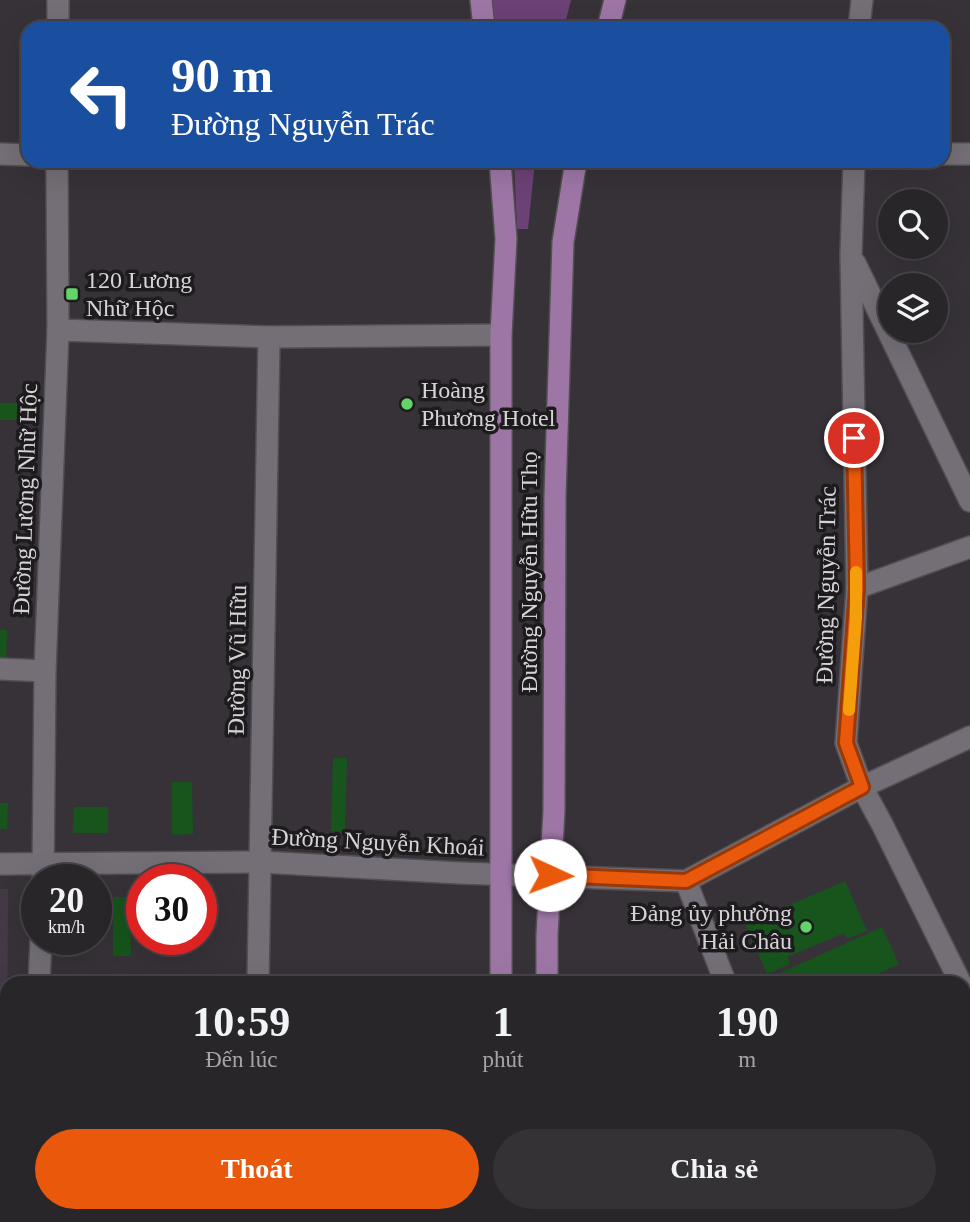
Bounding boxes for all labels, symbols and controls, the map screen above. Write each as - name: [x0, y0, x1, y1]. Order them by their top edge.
- text: 90 m: [171, 48, 273, 103]
- icon: left: [56, 49, 147, 140]
- text: Đường Nguyễn Trác: [171, 106, 435, 142]
- map controls: [878, 189, 948, 343]
- button: search: [878, 189, 948, 259]
- place label: 120 Lương Nhữ Hộc: [86, 267, 192, 321]
- button: layers: [878, 273, 948, 343]
- marker: 120 Lương Nhữ Hộc: [64, 286, 80, 302]
- place label: Hoàng Phương Hotel: [421, 377, 556, 431]
- street label: Đường Lương Nhữ Hộc: [8, 383, 42, 615]
- marker: Hoàng Phương Hotel: [399, 396, 415, 412]
- pin: [824, 408, 884, 468]
- icon: arrive: [835, 419, 873, 457]
- street label: Đường Nguyễn Hữu Thọ: [516, 451, 542, 693]
- street label: Đường Nguyễn Trác: [811, 486, 841, 684]
- street label: Đường Vũ Hữu: [223, 585, 251, 735]
- street label: Đường Nguyễn Khoái: [271, 823, 486, 861]
- position arrow: [513, 838, 587, 912]
- speed limit sign: 30: [126, 864, 217, 955]
- text: 20: [49, 881, 84, 920]
- place label: Đảng ủy phường Hải Châu: [630, 900, 792, 954]
- text: km/h: [48, 917, 85, 937]
- marker: Đảng ủy phường Hải Châu: [798, 919, 814, 935]
- text: 10:59: [192, 999, 290, 1045]
- text: 1: [492, 999, 513, 1045]
- text: 190: [716, 999, 779, 1045]
- text: Đến lúc: [205, 1047, 277, 1072]
- text: phút: [483, 1047, 523, 1072]
- text: m: [738, 1047, 756, 1072]
- button: Thoát: [35, 1129, 479, 1209]
- button: Chia sẻ: [493, 1129, 936, 1209]

